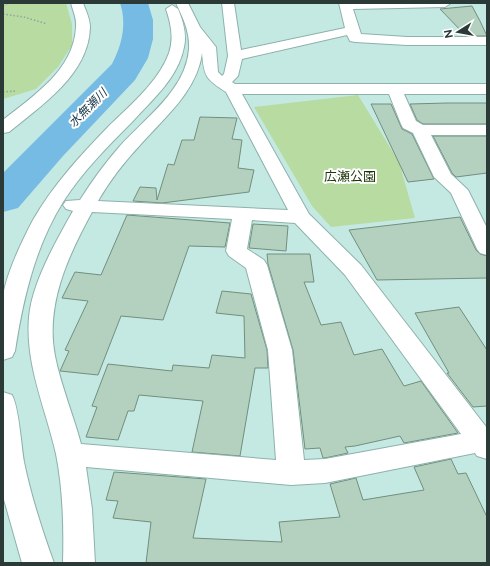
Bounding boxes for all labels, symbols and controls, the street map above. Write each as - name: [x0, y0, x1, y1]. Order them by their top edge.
- north arrow: [438, 12, 478, 52]
- text: N: [441, 28, 456, 39]
- water label: 水無瀬川: [66, 85, 111, 130]
- park label: 広瀬公園: [324, 169, 376, 184]

